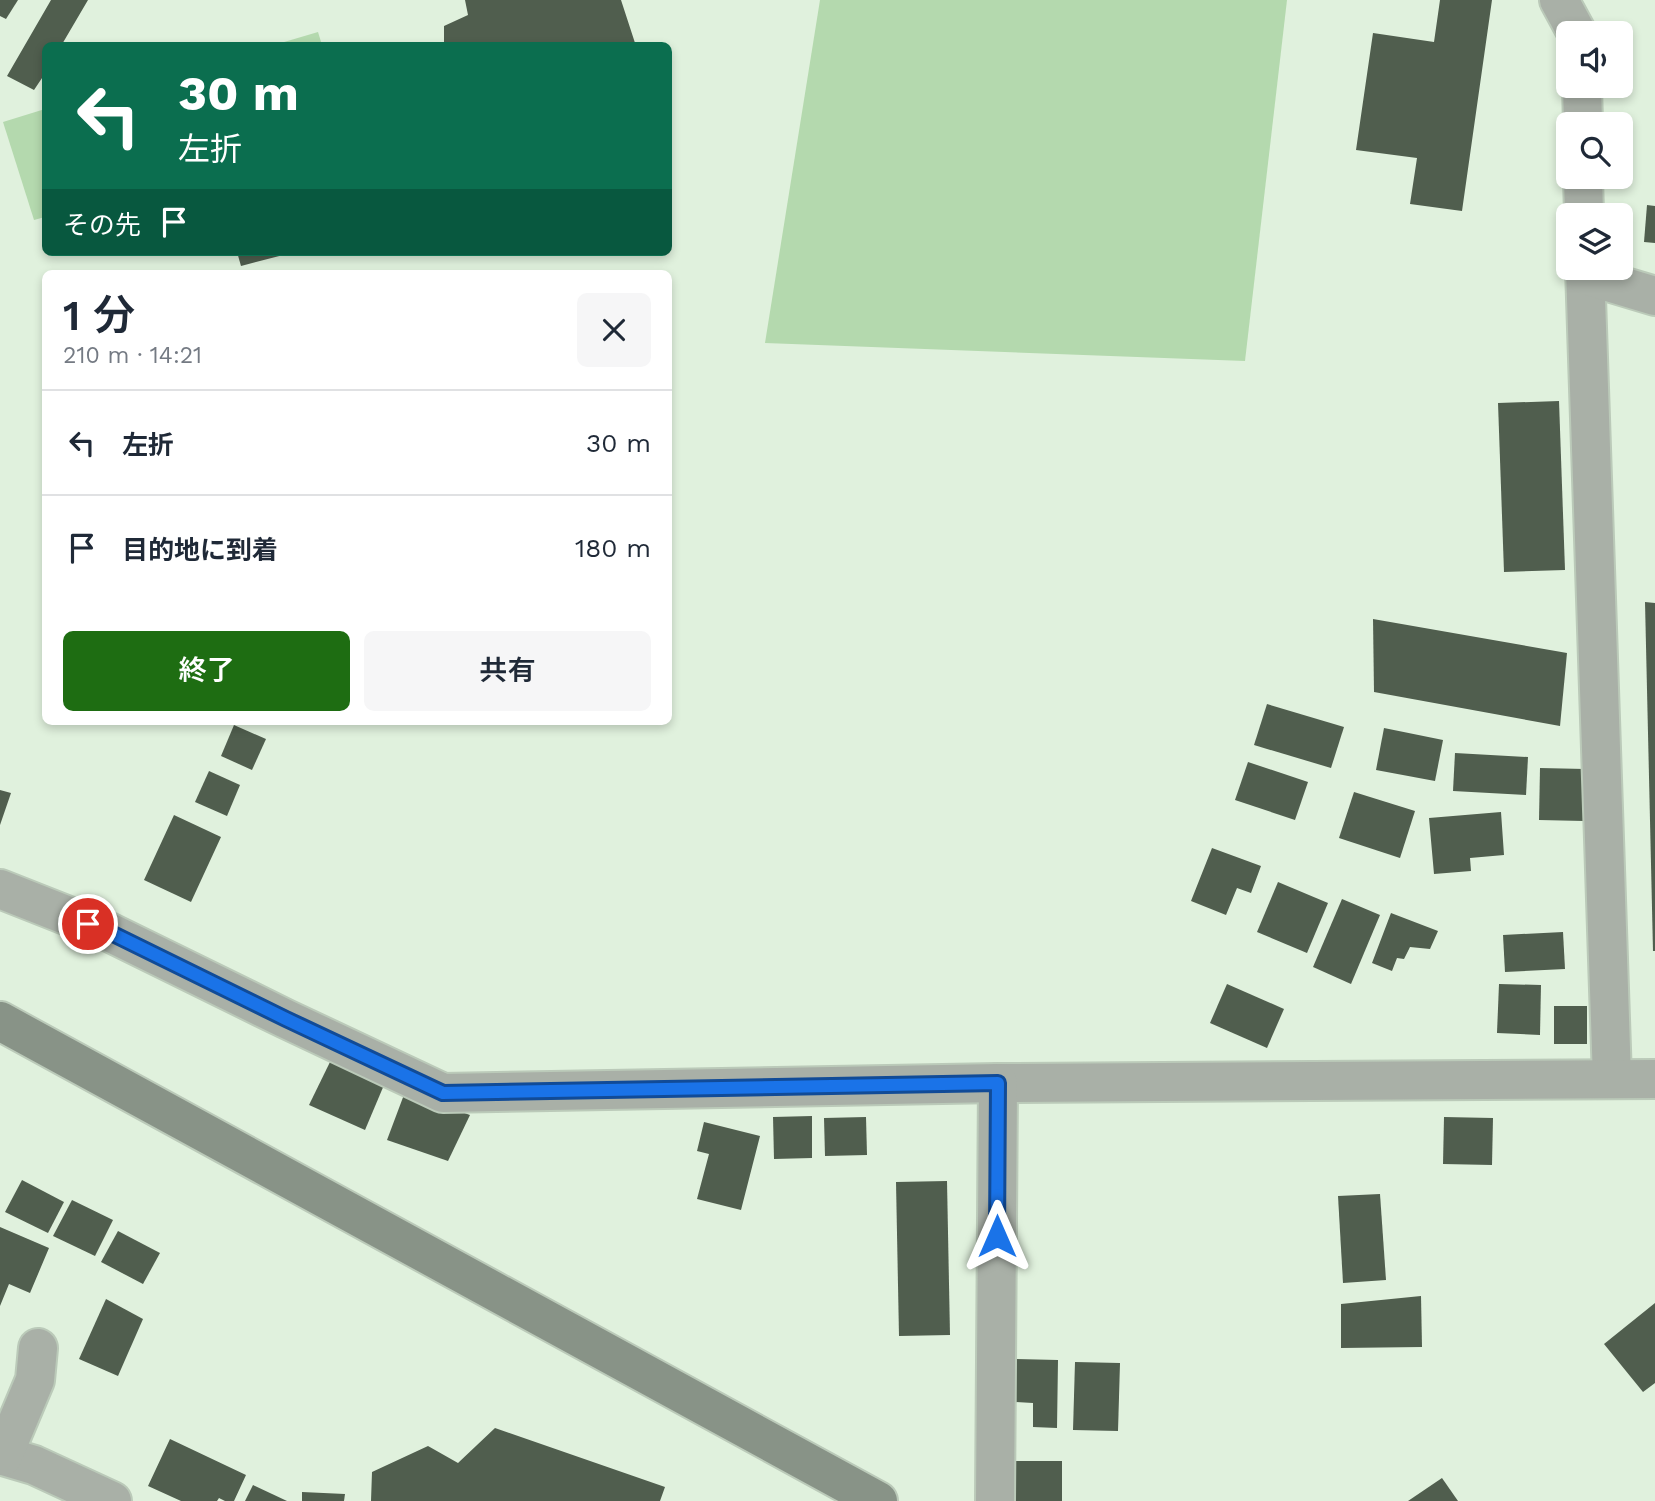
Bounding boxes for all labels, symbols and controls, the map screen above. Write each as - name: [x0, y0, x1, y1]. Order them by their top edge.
- map controls: [1556, 21, 1633, 280]
- button: sound: [1556, 21, 1633, 98]
- text: 30 m: [178, 64, 299, 122]
- icon: left: [63, 70, 154, 161]
- button: search: [1556, 112, 1633, 189]
- text: 左折: [178, 130, 242, 168]
- icon: arrive: [155, 203, 193, 241]
- button: layers: [1556, 203, 1633, 280]
- text: その先: [63, 210, 141, 240]
- text: 1 分: [63, 291, 135, 340]
- button: close: [577, 293, 651, 367]
- text: 210 m · 14:21: [63, 342, 202, 369]
- icon: left: [63, 424, 101, 462]
- text: 30 m: [586, 428, 651, 458]
- text: 左折: [122, 430, 174, 460]
- icon: arrive: [63, 529, 101, 567]
- text: 180 m: [575, 533, 651, 563]
- text: 目的地に到着: [122, 535, 278, 565]
- button: 終了: [63, 631, 350, 711]
- button: 共有: [364, 631, 651, 711]
- pin: [58, 894, 118, 954]
- icon: arrive: [69, 905, 107, 943]
- position arrow: [960, 1199, 1034, 1273]

